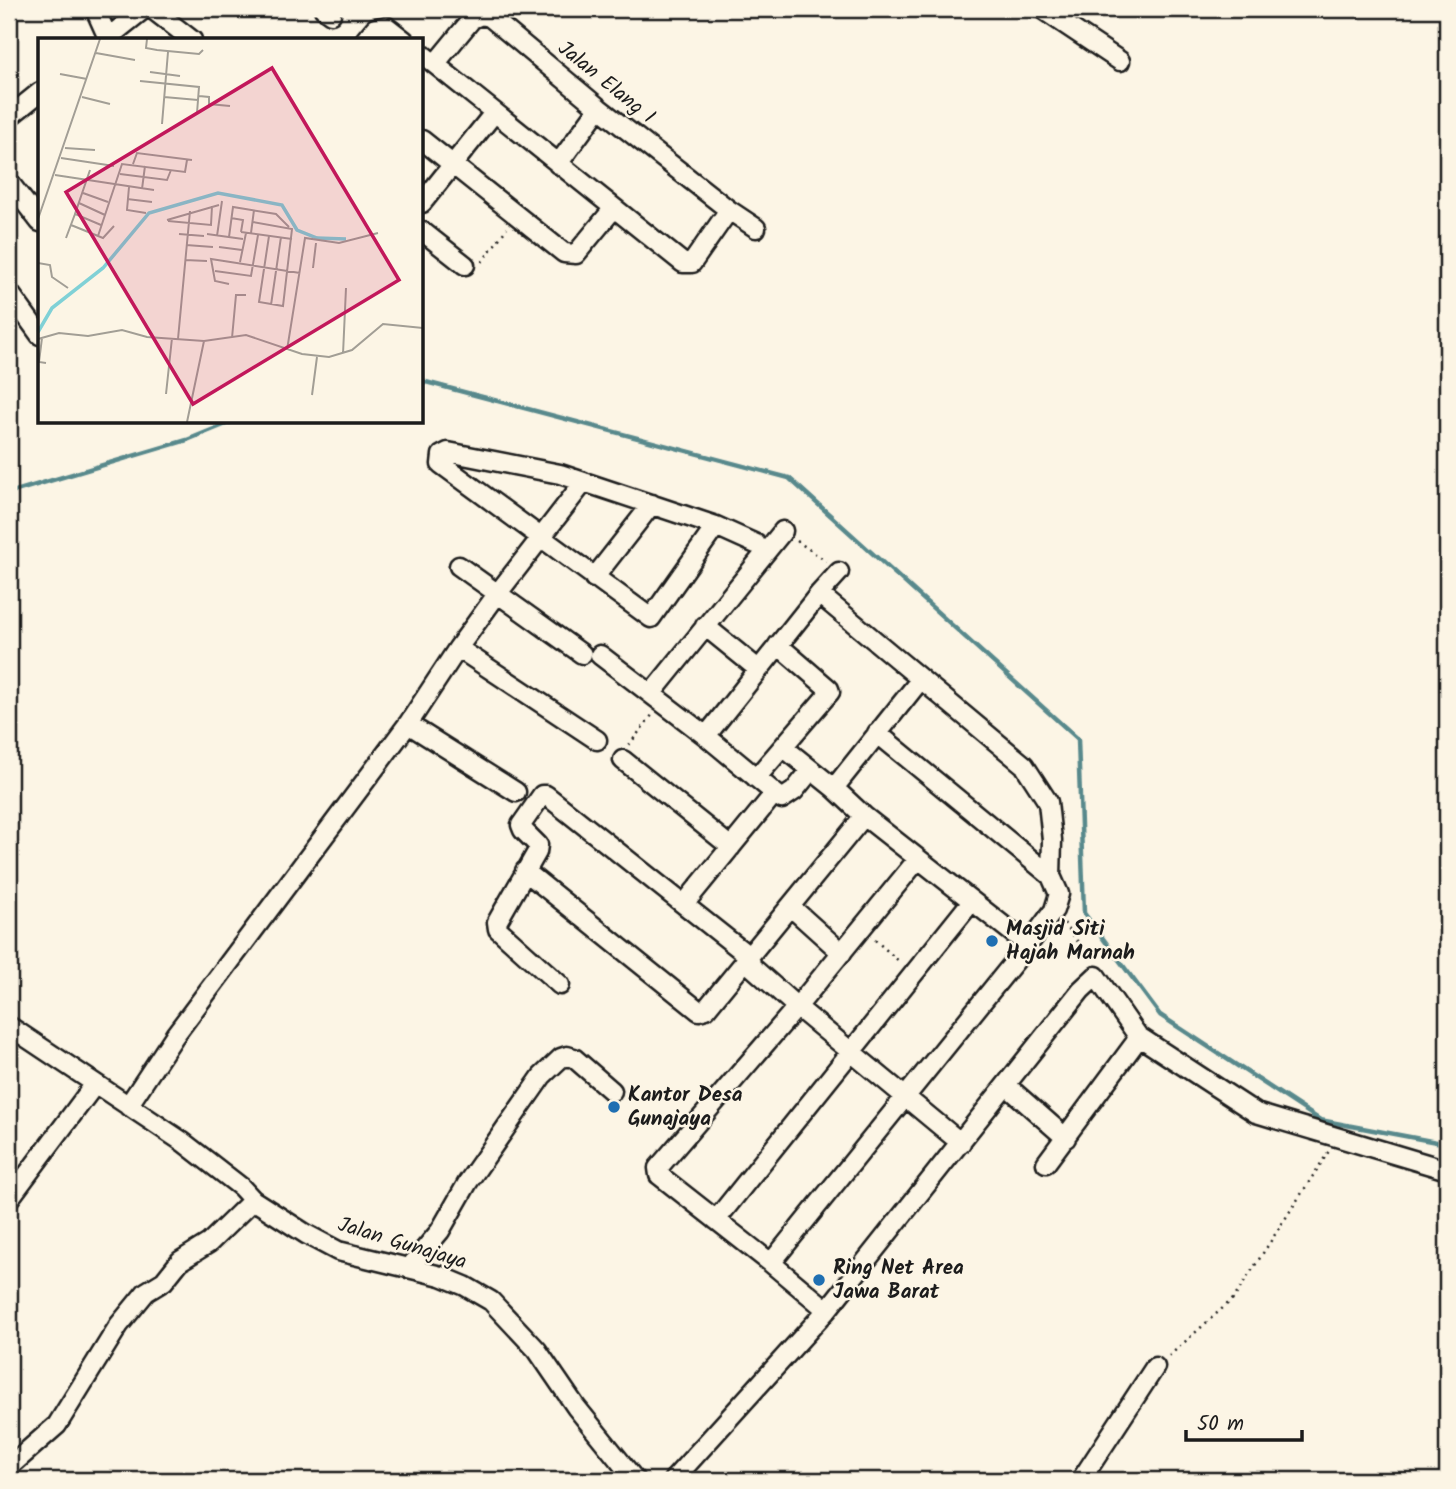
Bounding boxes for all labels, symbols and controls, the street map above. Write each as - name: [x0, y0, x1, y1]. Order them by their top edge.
- street label: Jalan Elang I: [550, 33, 662, 133]
- inset map: [38, 38, 424, 424]
- place label: Masjid Siti Hajah Marnah: [1006, 913, 1135, 970]
- marker: Masjid Siti Hajah Marnah: [984, 933, 1000, 949]
- place label: Kantor Desa Gunajaya: [628, 1079, 743, 1136]
- marker: Kantor Desa Gunajaya: [606, 1099, 622, 1115]
- street label: Jalan Gunajaya: [334, 1209, 470, 1279]
- place label: Ring Net Area Jawa Barat: [833, 1252, 964, 1309]
- marker: Ring Net Area Jawa Barat: [811, 1272, 827, 1288]
- scale bar: [1186, 1398, 1302, 1442]
- text: 50 m: [1197, 1408, 1244, 1441]

